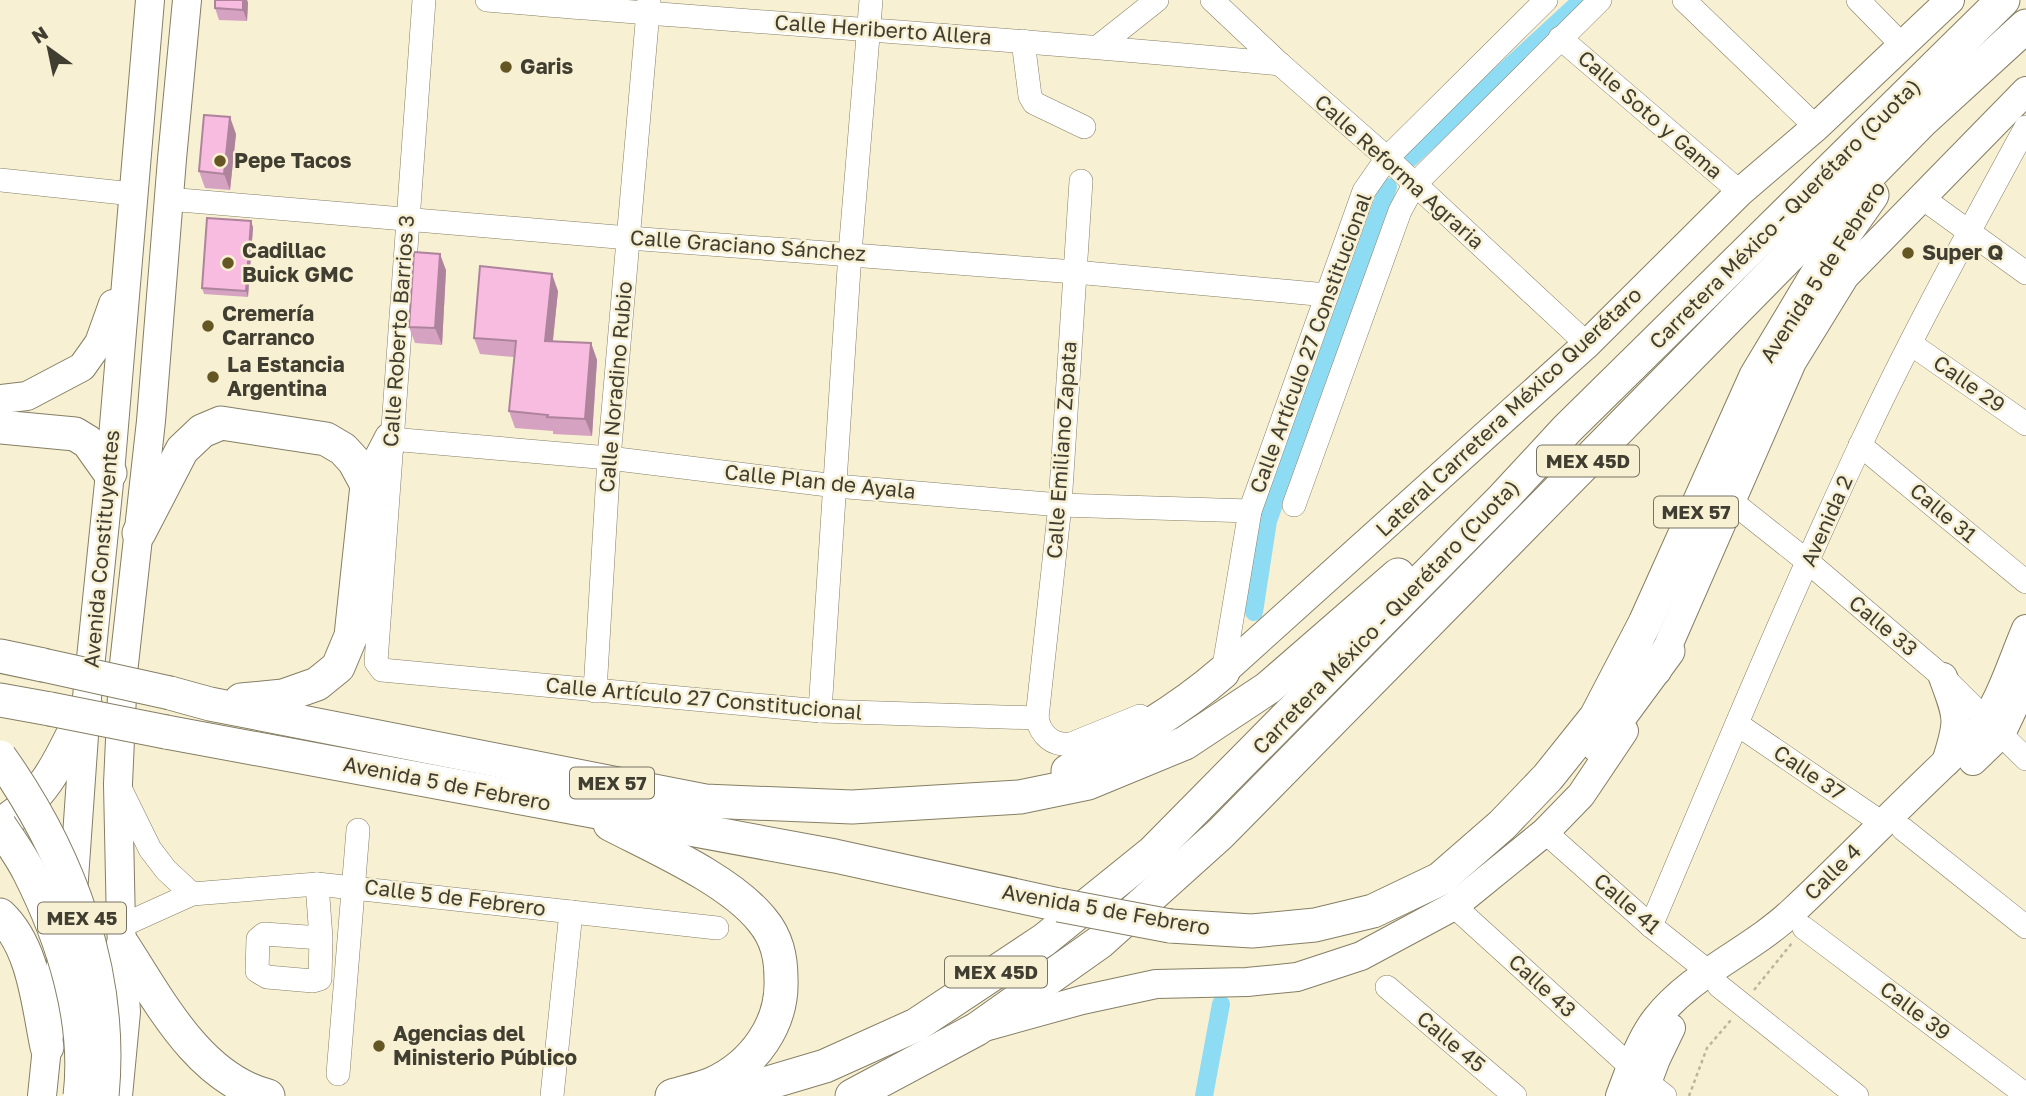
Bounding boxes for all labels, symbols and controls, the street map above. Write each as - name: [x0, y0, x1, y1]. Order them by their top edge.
- street label: Calle Heriberto Allera: [774, 8, 993, 50]
- north arrow: [14, 14, 84, 84]
- text: N: [27, 21, 52, 48]
- street label: Calle Soto y Gama: [1573, 44, 1728, 184]
- place label: Garis: [520, 53, 574, 79]
- marker: Garis: [498, 59, 514, 75]
- street label: Carretera México - Querétaro (Cuota): [1644, 73, 1925, 354]
- street label: Calle Reforma Agraria: [1310, 88, 1490, 254]
- place label: Pepe Tacos: [234, 147, 352, 173]
- marker: Pepe Tacos: [212, 153, 228, 169]
- street label: Avenida 5 de Febrero: [1754, 176, 1890, 367]
- street label: Calle Artículo 27 Constitucional: [1243, 189, 1377, 496]
- street label: Calle Roberto Barrios 3: [377, 214, 419, 448]
- street label: Calle Graciano Sánchez: [629, 224, 867, 266]
- place label: Cadillac Buick GMC: [242, 237, 354, 287]
- place label: Super Q: [1922, 239, 2003, 265]
- marker: Super Q: [1900, 245, 1916, 261]
- marker: Cadillac Buick GMC: [220, 255, 236, 271]
- street label: Calle Noradino Rubio: [593, 280, 637, 494]
- street label: Lateral Carretera México Querétaro: [1370, 281, 1647, 542]
- place label: Cremería Carranco: [222, 300, 315, 350]
- marker: Cremería Carranco: [200, 318, 216, 334]
- street label: Calle Emiliano Zapata: [1040, 340, 1082, 560]
- street label: Calle 29: [1929, 349, 2010, 417]
- place label: La Estancia Argentina: [227, 351, 345, 401]
- marker: La Estancia Argentina: [205, 369, 221, 385]
- street label: Avenida Constituyentes: [78, 429, 124, 669]
- road number: MEX 45D: [1537, 446, 1639, 476]
- street label: Calle Plan de Ayala: [723, 458, 917, 504]
- street label: Avenida 2: [1794, 471, 1858, 570]
- street label: Carretera México - Querétaro (Cuota): [1247, 473, 1524, 759]
- street label: Calle 31: [1905, 477, 1982, 548]
- road number: MEX 57: [1654, 496, 1738, 527]
- street label: Calle 33: [1844, 589, 1923, 661]
- street label: Calle Artículo 27 Constitucional: [545, 671, 864, 725]
- street label: Calle 37: [1769, 739, 1850, 805]
- street label: Avenida 5 de Febrero: [341, 750, 553, 816]
- road number: MEX 57: [570, 768, 654, 798]
- street label: Calle 4: [1798, 837, 1866, 905]
- street label: Calle 41: [1589, 867, 1666, 939]
- street label: Calle 5 de Febrero: [363, 873, 547, 921]
- street label: Avenida 5 de Febrero: [1000, 878, 1212, 940]
- road number: MEX 45: [38, 902, 126, 934]
- street label: Calle 43: [1504, 948, 1582, 1022]
- road number: MEX 45D: [945, 956, 1047, 988]
- street label: Calle 39: [1875, 975, 1956, 1045]
- street label: Calle 45: [1412, 1005, 1491, 1077]
- place label: Agencias del Ministerio Público: [393, 1020, 577, 1070]
- marker: Agencias del Ministerio Público: [371, 1038, 387, 1054]

